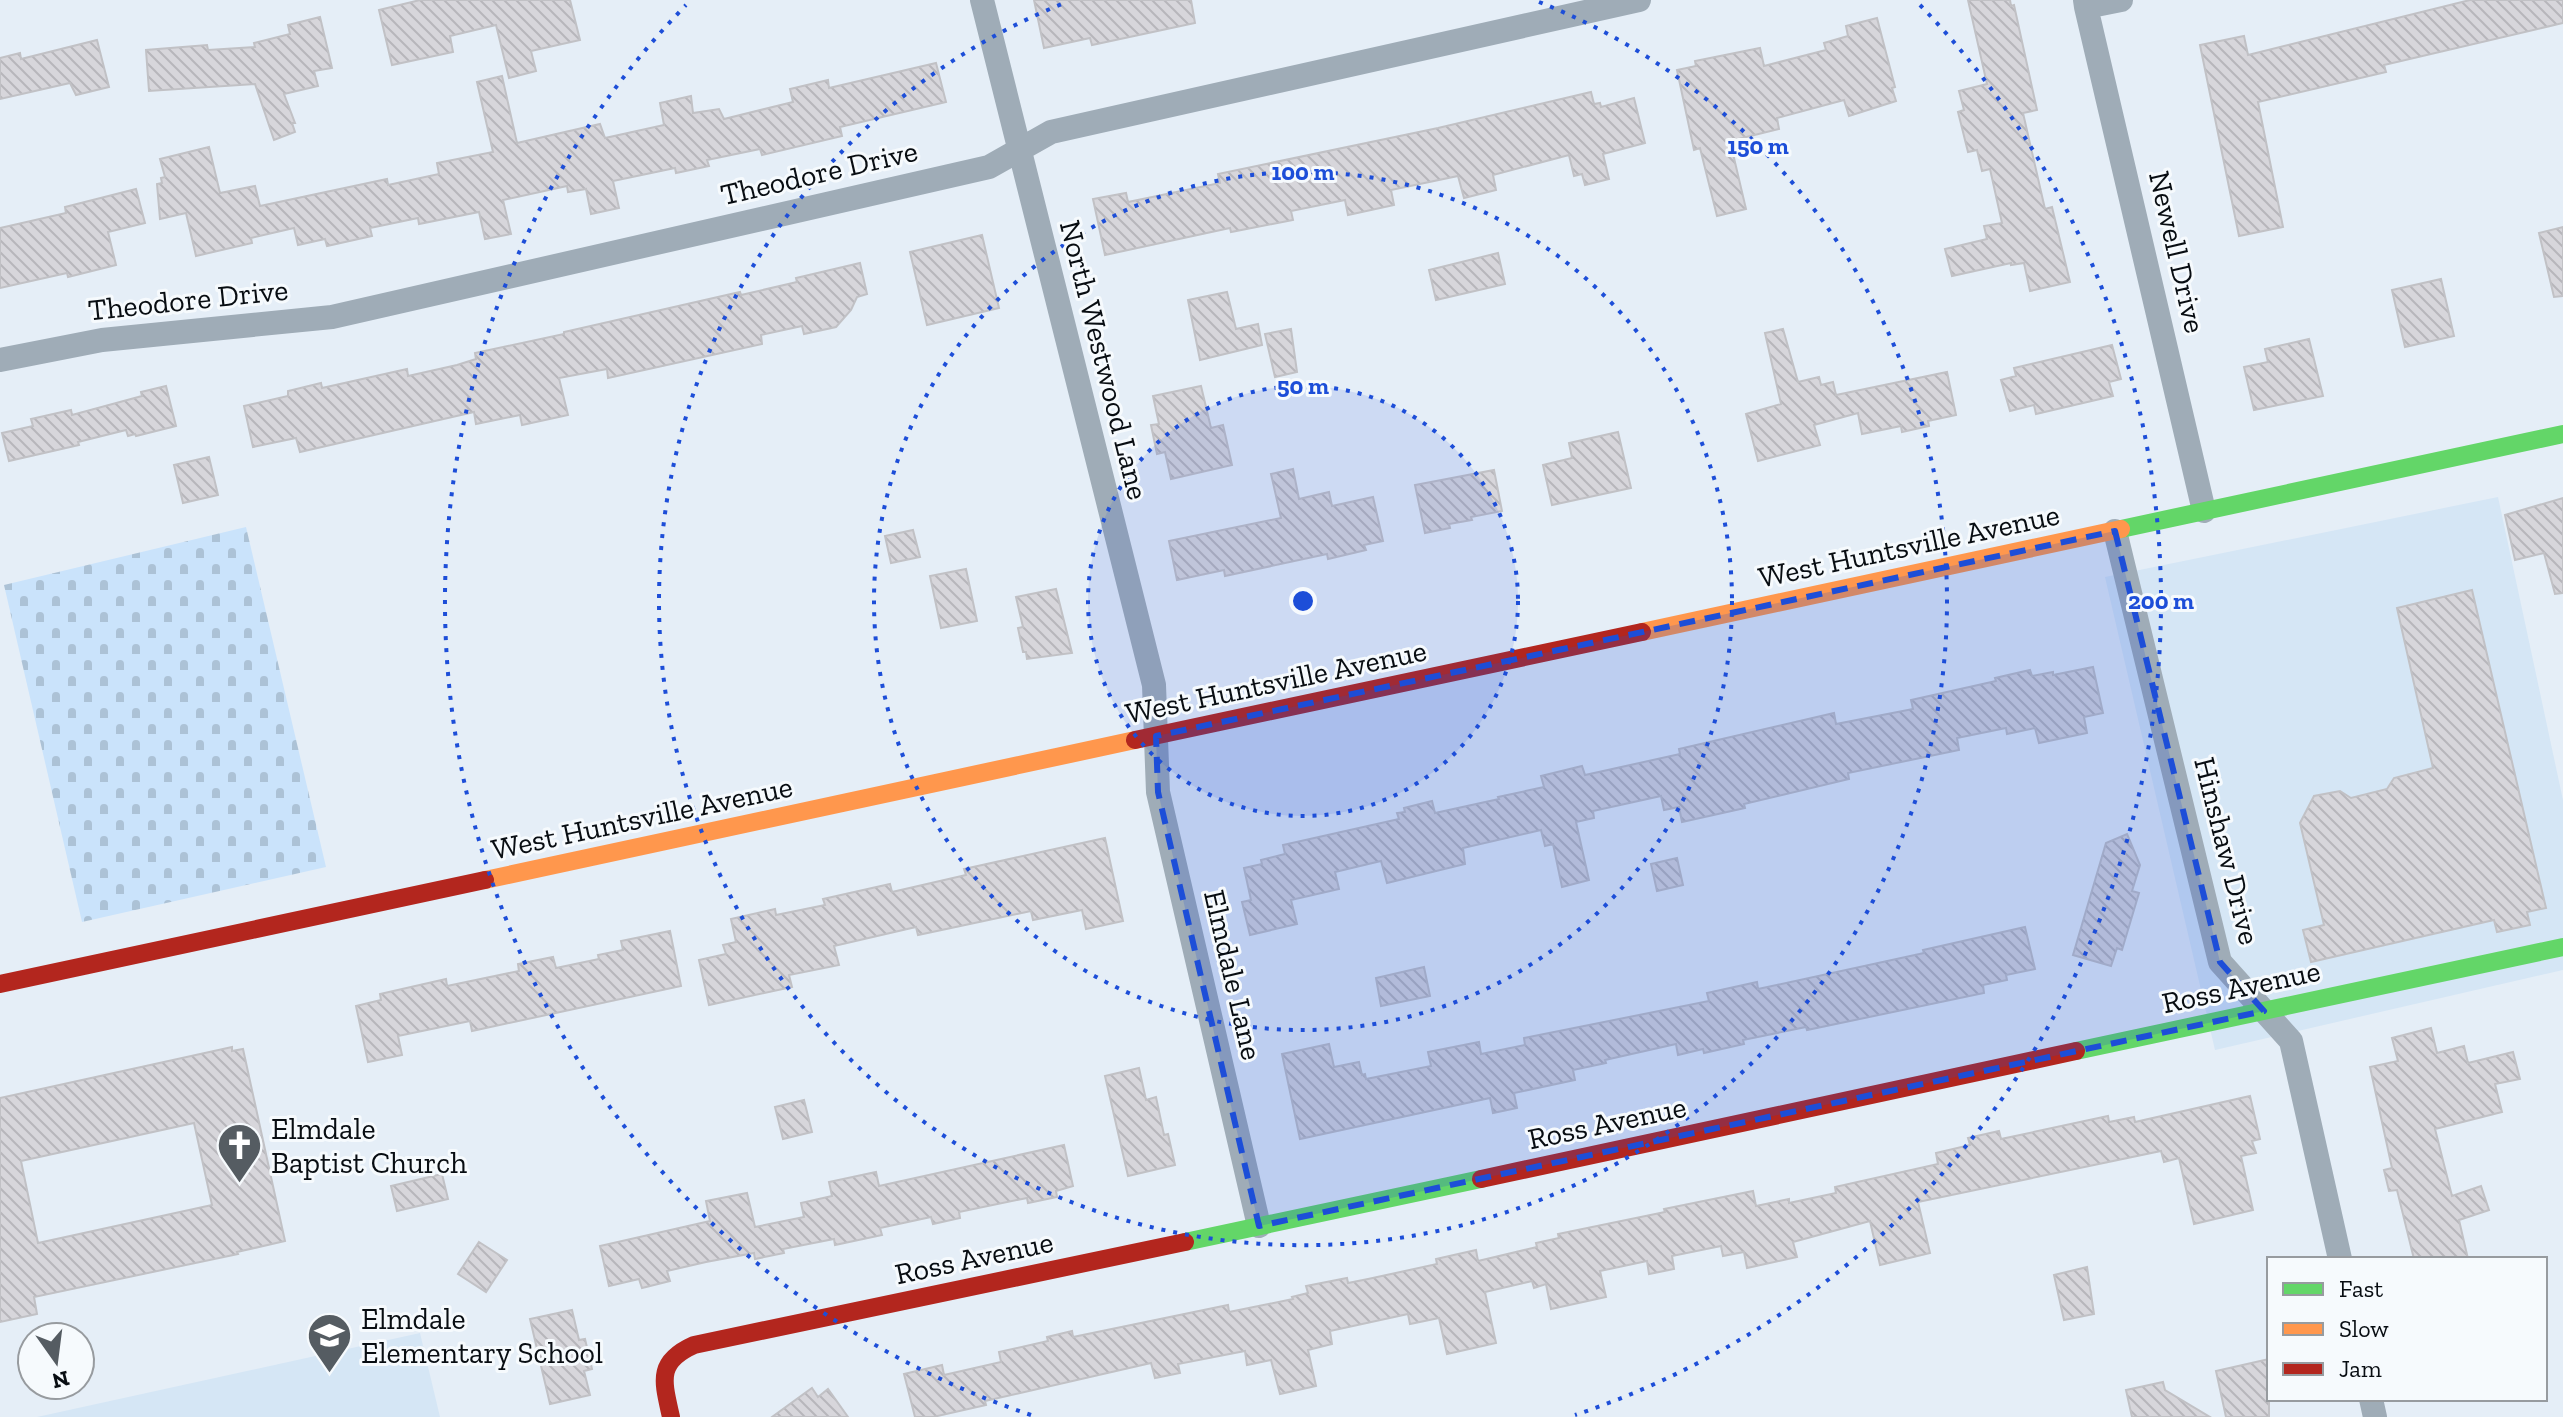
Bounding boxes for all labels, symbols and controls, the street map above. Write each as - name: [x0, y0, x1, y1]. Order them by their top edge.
- text: 150 m: [1727, 131, 1789, 160]
- street label: Theodore Drive: [717, 133, 921, 213]
- text: 100 m: [1272, 157, 1334, 186]
- street label: Newell Drive: [2141, 167, 2213, 337]
- street label: North Westwood Lane: [1052, 217, 1156, 503]
- street label: Theodore Drive: [86, 272, 290, 328]
- text: 50 m: [1277, 371, 1329, 400]
- street label: West Huntsville Avenue: [1755, 496, 2063, 596]
- text: 200 m: [2128, 586, 2194, 615]
- centre of rings: [1289, 587, 1317, 615]
- street label: West Huntsville Avenue: [1122, 632, 1430, 732]
- street label: Hinshaw Drive: [2186, 754, 2268, 948]
- street label: West Huntsville Avenue: [488, 768, 796, 868]
- street label: Elmdale Lane: [1196, 886, 1270, 1064]
- street label: Ross Avenue: [2159, 953, 2323, 1021]
- street label: Ross Avenue: [1525, 1089, 1689, 1157]
- place label: Elmdale Baptist Church: [271, 1111, 467, 1181]
- church icon: Elmdale Baptist Church: [216, 1122, 264, 1185]
- street label: Ross Avenue: [892, 1224, 1056, 1292]
- legend: [2267, 1257, 2547, 1401]
- text: Fast: [2339, 1274, 2383, 1303]
- place label: Elmdale Elementary School: [361, 1301, 603, 1371]
- school or university icon: Elmdale Elementary School: [306, 1312, 354, 1375]
- text: Slow: [2339, 1314, 2389, 1343]
- north arrow: [16, 1321, 96, 1401]
- text: Jam: [2339, 1354, 2382, 1383]
- text: N: [49, 1365, 72, 1395]

